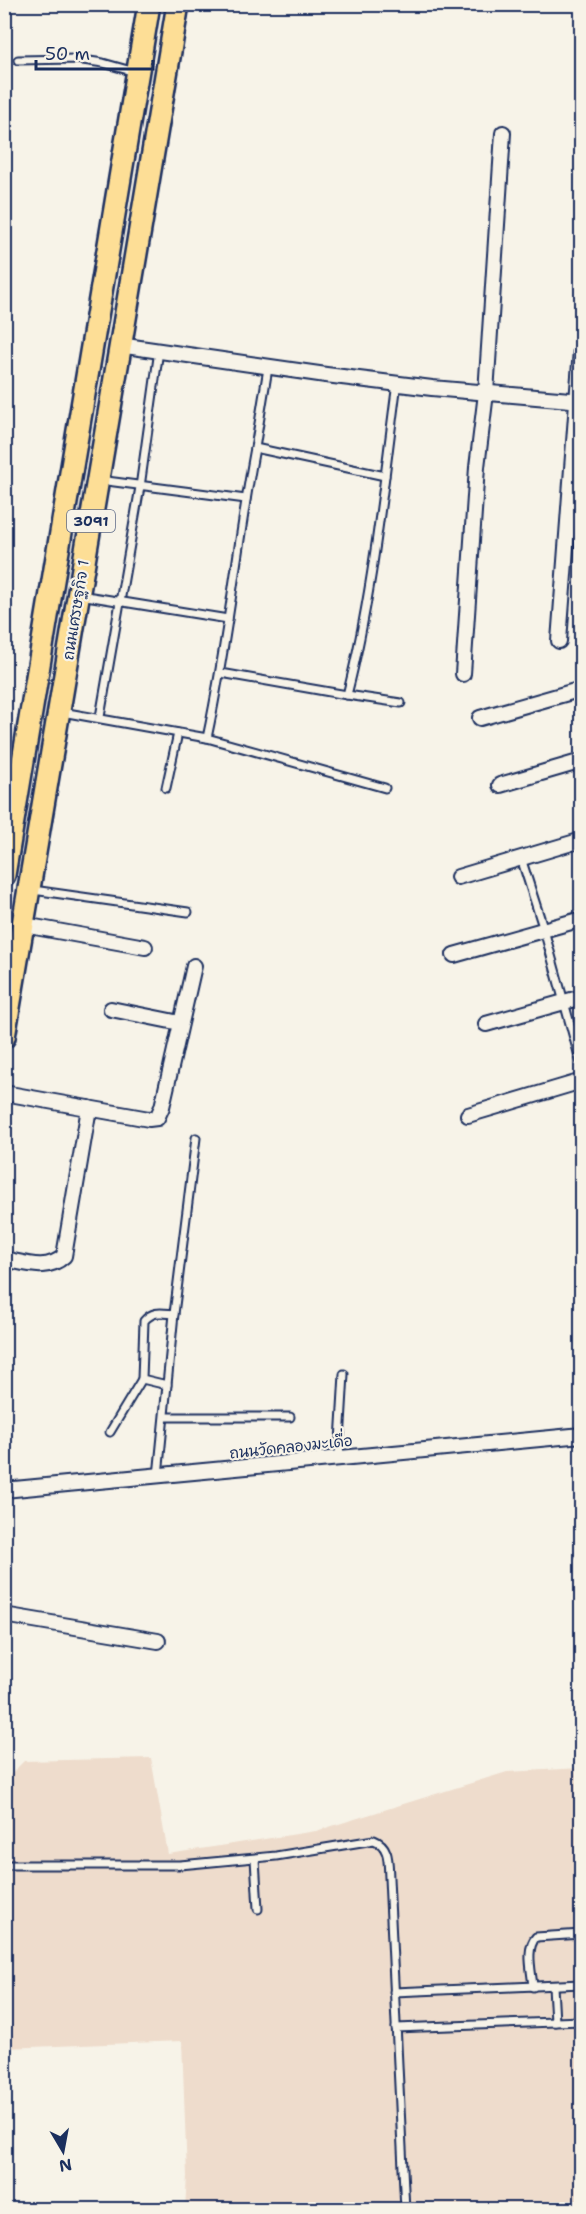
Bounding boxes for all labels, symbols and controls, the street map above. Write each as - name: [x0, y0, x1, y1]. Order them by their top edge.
- scale bar: [36, 33, 153, 71]
- text: 50 m: [45, 42, 90, 66]
- road number: 3091: [67, 510, 115, 532]
- street label: ถนนเศรษฐกิจ 1: [58, 559, 94, 661]
- street label: ถนนวัดคลองมะเดื่อ: [228, 1427, 354, 1463]
- north arrow: [33, 2121, 93, 2181]
- text: N: [57, 2154, 74, 2177]

